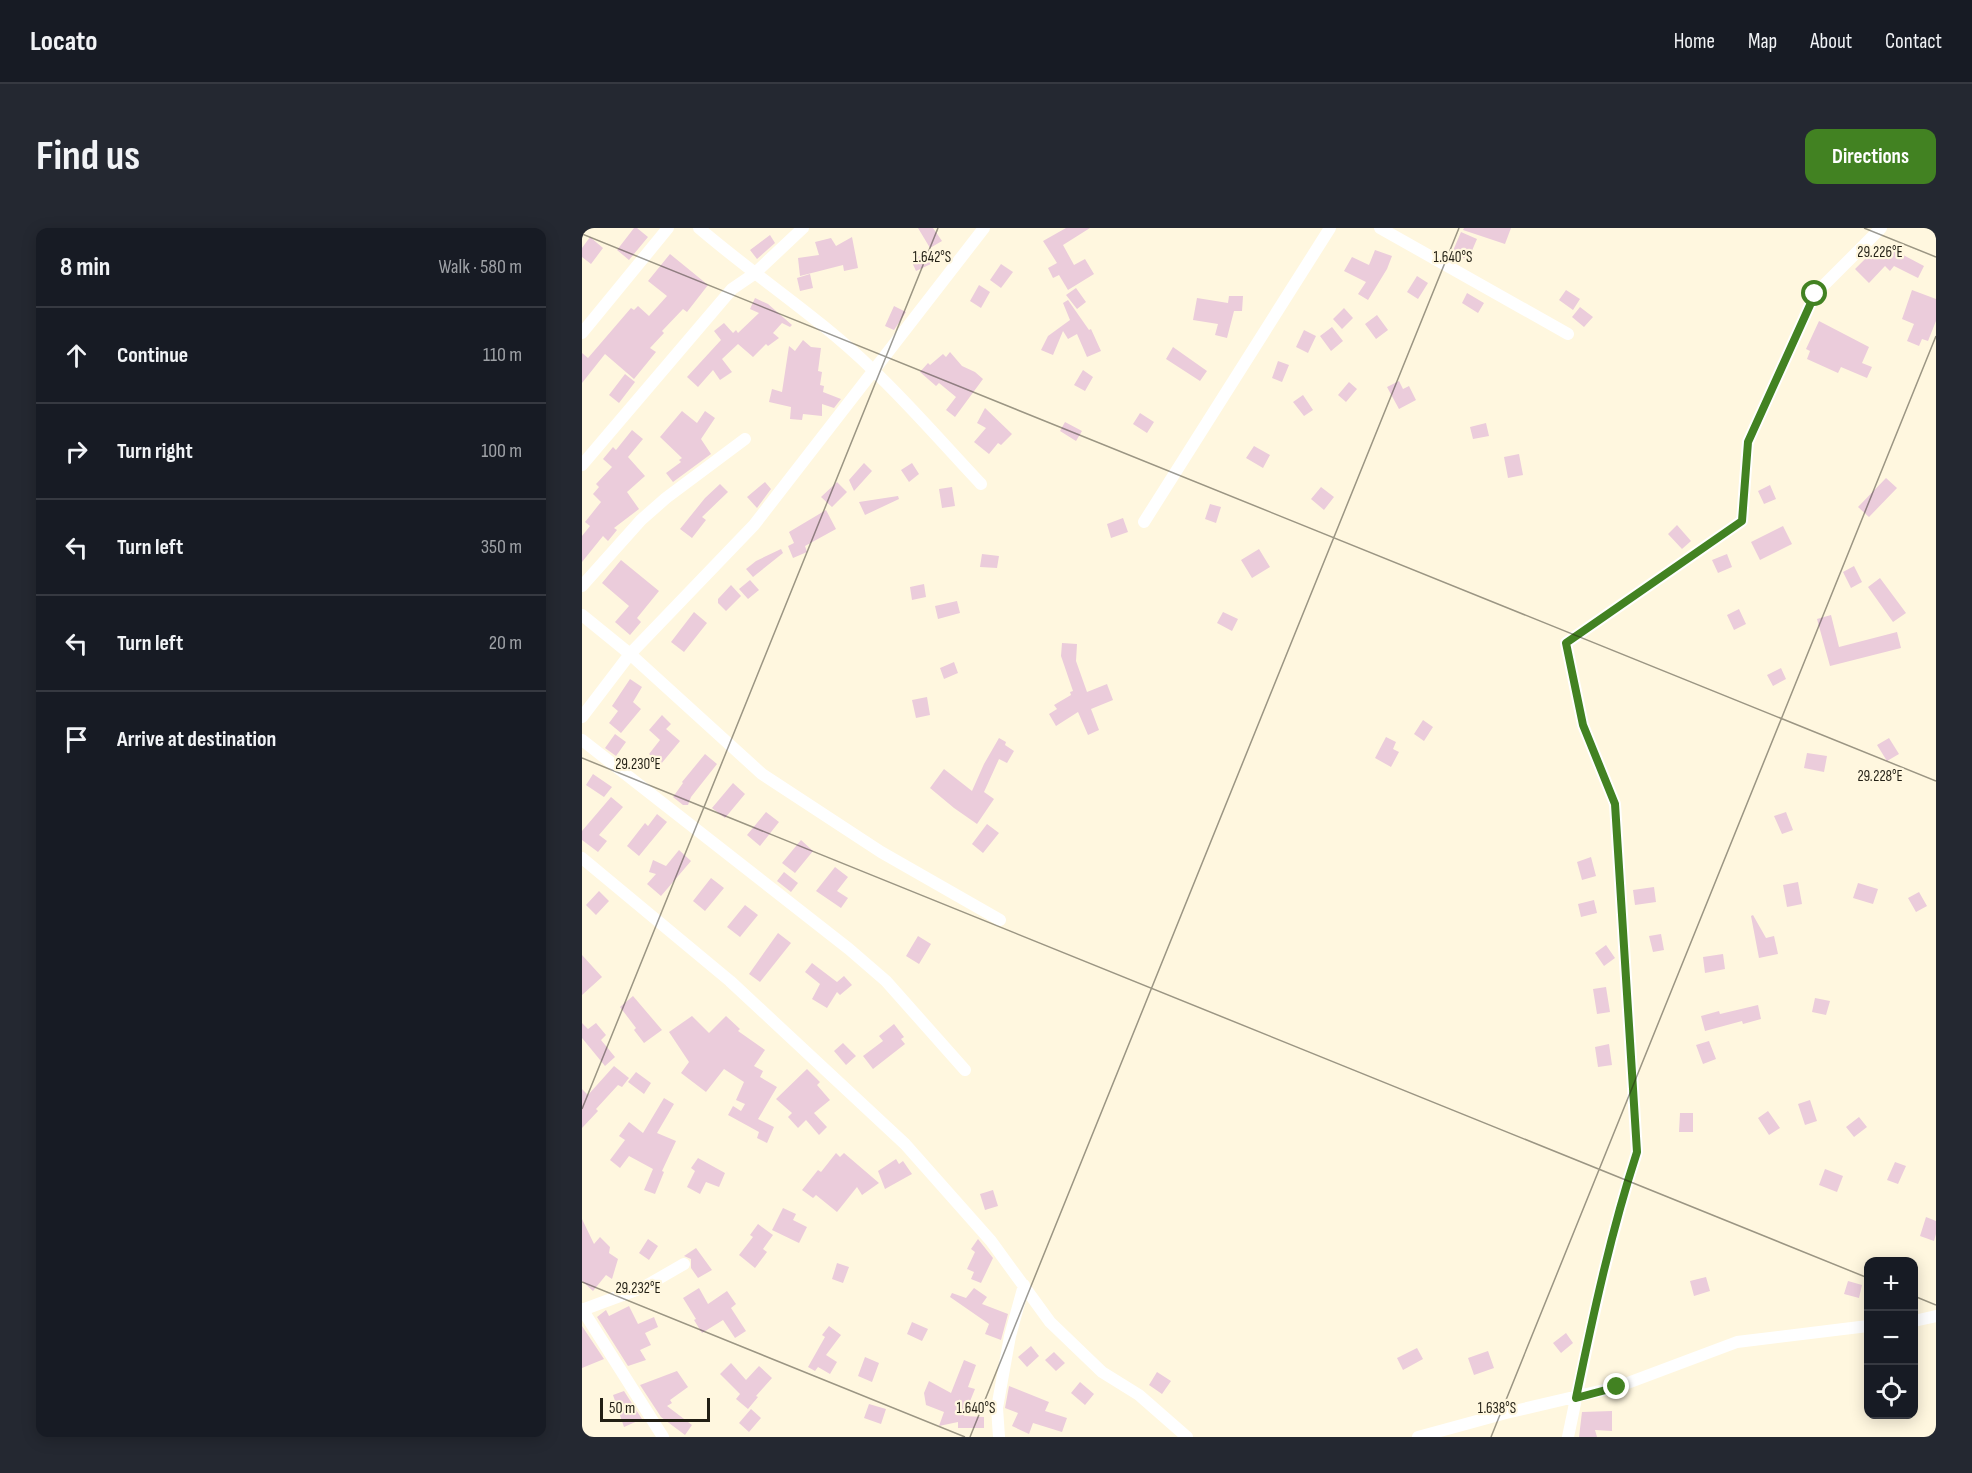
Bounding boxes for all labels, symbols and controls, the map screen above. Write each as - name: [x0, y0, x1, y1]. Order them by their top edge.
- text: Locato: [30, 25, 97, 58]
- text: Home: [1674, 29, 1715, 54]
- text: Map: [1748, 29, 1777, 54]
- text: About: [1810, 29, 1852, 54]
- text: Contact: [1885, 29, 1942, 54]
- button: Directions: [1805, 129, 1936, 184]
- text: Find us: [36, 131, 140, 182]
- text: 29.226°E: [1857, 243, 1903, 262]
- text: 1.642°S: [913, 248, 951, 267]
- text: 1.640°S: [1434, 248, 1472, 267]
- text: 8 min: [60, 252, 110, 283]
- text: Walk · 580 m: [438, 255, 522, 279]
- route start: [1801, 280, 1827, 306]
- icon: ahead: [60, 339, 93, 372]
- text: Continue: [117, 342, 188, 369]
- text: 110 m: [483, 343, 522, 367]
- icon: right: [60, 435, 93, 468]
- text: Turn right: [117, 438, 193, 465]
- text: 100 m: [481, 439, 522, 463]
- icon: left: [60, 531, 93, 564]
- text: Turn left: [117, 534, 183, 561]
- text: 350 m: [481, 535, 522, 559]
- icon: left: [60, 627, 93, 660]
- text: Turn left: [117, 630, 183, 657]
- text: 20 m: [489, 631, 522, 655]
- icon: arrive: [60, 723, 93, 756]
- text: Arrive at destination: [117, 726, 276, 753]
- text: 29.230°E: [615, 755, 661, 774]
- text: 29.228°E: [1857, 767, 1903, 786]
- map controls: [1864, 1257, 1918, 1419]
- button: +: [1864, 1257, 1918, 1311]
- text: 29.232°E: [615, 1279, 661, 1298]
- button: −: [1864, 1311, 1918, 1365]
- button: locate: [1864, 1365, 1918, 1419]
- route end: [1603, 1373, 1629, 1399]
- scale bar: [600, 1395, 710, 1422]
- text: 50 m: [609, 1399, 635, 1418]
- text: 1.640°S: [957, 1399, 995, 1418]
- text: 1.638°S: [1478, 1399, 1516, 1418]

